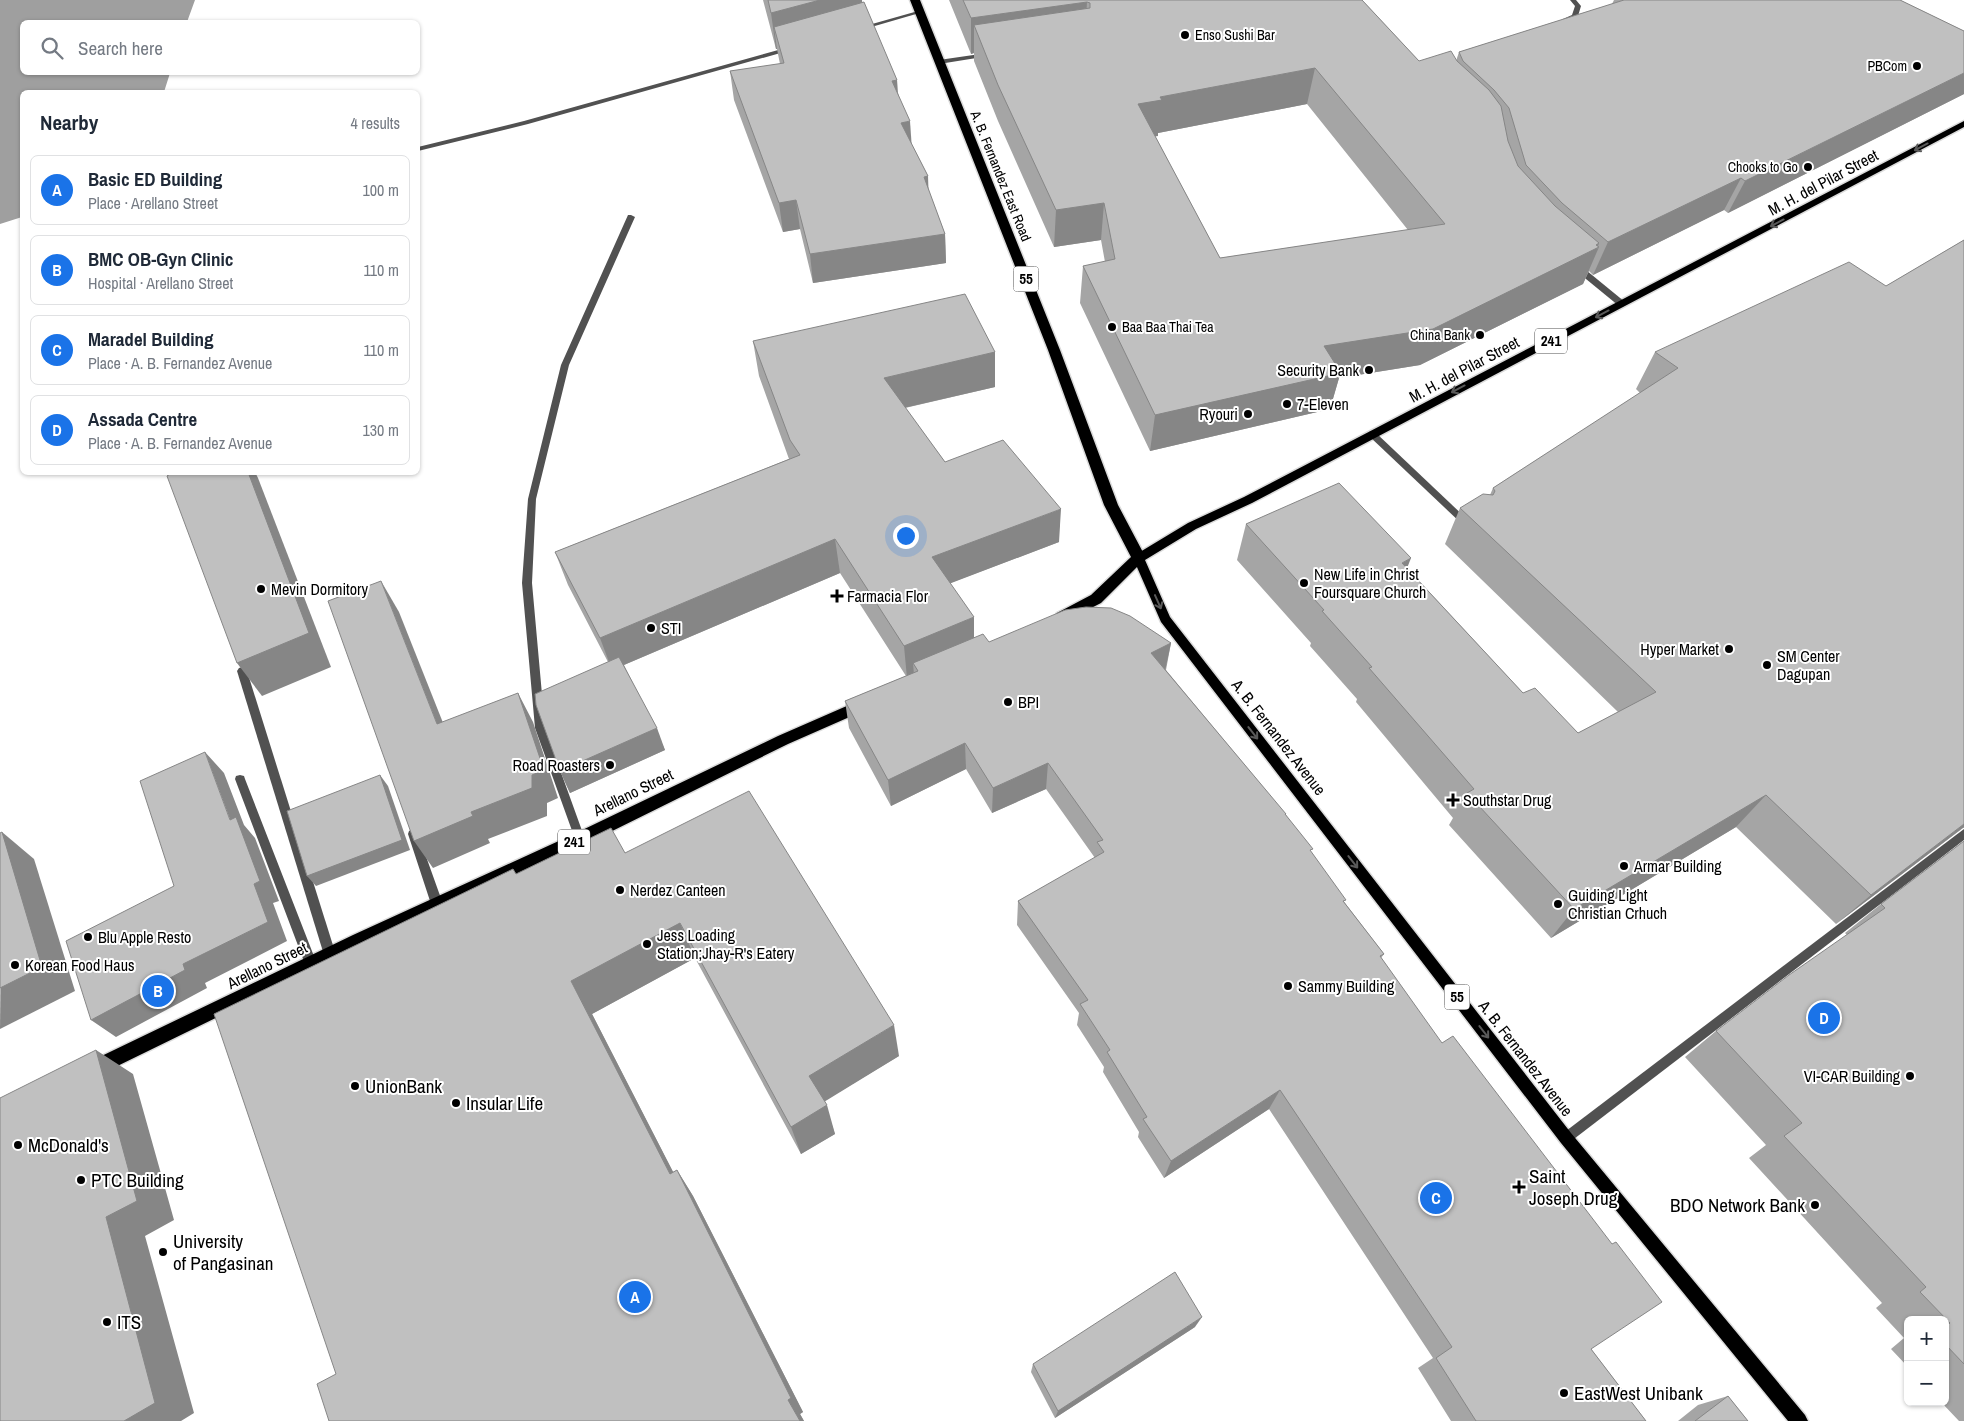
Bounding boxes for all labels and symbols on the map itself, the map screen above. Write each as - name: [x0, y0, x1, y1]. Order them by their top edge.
- place label: Enso Sushi Bar: [1195, 26, 1275, 44]
- marker: Enso Sushi Bar: [1179, 29, 1191, 41]
- place label: PBCom: [1867, 57, 1907, 75]
- marker: PBCom: [1911, 60, 1923, 72]
- street label: A. B. Fernandez East Road: [966, 107, 1035, 244]
- one-way arrow: [1914, 143, 1929, 152]
- street label: M. H. del Pilar Street: [1764, 144, 1882, 220]
- place label: Chooks to Go: [1728, 158, 1798, 176]
- marker: Chooks to Go: [1802, 161, 1814, 173]
- one-way arrow: [1770, 218, 1785, 228]
- road number: 55: [1014, 266, 1038, 292]
- one-way arrow: [1595, 310, 1610, 319]
- place label: Baa Baa Thai Tea: [1122, 318, 1214, 336]
- marker: Baa Baa Thai Tea: [1106, 321, 1118, 333]
- place label: China Bank: [1410, 326, 1470, 344]
- road number: 241: [1535, 328, 1567, 354]
- marker: China Bank: [1474, 329, 1486, 341]
- street label: M. H. del Pilar Street: [1405, 331, 1523, 407]
- place label: Security Bank: [1277, 359, 1359, 381]
- marker: Security Bank: [1363, 364, 1375, 376]
- one-way arrow: [1451, 385, 1466, 394]
- place label: 7-Eleven: [1297, 393, 1349, 415]
- marker: 7-Eleven: [1281, 398, 1293, 410]
- place label: Ryouri: [1199, 403, 1238, 425]
- marker: Ryouri: [1242, 408, 1254, 420]
- your location: [893, 523, 919, 549]
- place label: New Life in Christ Foursquare Church: [1314, 563, 1426, 603]
- marker: New Life in Christ Foursquare Church: [1298, 577, 1310, 589]
- place label: Mevin Dormitory: [271, 578, 368, 600]
- marker: Mevin Dormitory: [255, 583, 267, 595]
- place label: Farmacia Flor: [847, 585, 929, 607]
- marker: Farmacia Flor: [831, 590, 843, 602]
- one-way arrow: [1154, 594, 1164, 609]
- place label: STI: [661, 617, 681, 639]
- marker: STI: [645, 622, 657, 634]
- place label: Hyper Market: [1640, 638, 1719, 660]
- marker: Hyper Market: [1723, 643, 1735, 655]
- place label: SM Center Dagupan: [1777, 645, 1840, 685]
- marker: SM Center Dagupan: [1761, 659, 1773, 671]
- street label: A. B. Fernandez Avenue: [1226, 674, 1331, 799]
- place label: BPI: [1018, 691, 1039, 713]
- marker: BPI: [1002, 696, 1014, 708]
- one-way arrow: [1248, 726, 1259, 739]
- place label: Road Roasters: [512, 754, 600, 776]
- marker: Road Roasters: [604, 759, 616, 771]
- street label: Arellano Street: [588, 763, 677, 821]
- place label: Southstar Drug: [1463, 789, 1552, 811]
- marker: Southstar Drug: [1447, 794, 1459, 806]
- road number: 241: [558, 830, 590, 854]
- one-way arrow: [1347, 855, 1358, 868]
- place label: Armar Building: [1633, 855, 1722, 877]
- marker: Armar Building: [1618, 860, 1630, 872]
- place label: Nerdez Canteen: [630, 879, 726, 901]
- marker: Nerdez Canteen: [614, 884, 626, 896]
- place label: Guiding Light Christian Crhuch: [1568, 884, 1667, 924]
- marker: Guiding Light Christian Crhuch: [1552, 898, 1564, 910]
- place label: Jess Loading Station;Jhay-R's Eatery: [657, 924, 795, 964]
- place label: Blu Apple Resto: [98, 926, 191, 948]
- marker: Blu Apple Resto: [82, 931, 94, 943]
- street label: Arellano Street: [222, 936, 311, 994]
- marker: Jess Loading Station;Jhay-R's Eatery: [641, 938, 653, 950]
- place label: Korean Food Haus: [25, 954, 135, 976]
- marker: Korean Food Haus: [9, 959, 21, 971]
- pin: B: [142, 972, 174, 1010]
- place label: Sammy Building: [1298, 975, 1395, 997]
- marker: Sammy Building: [1282, 980, 1294, 992]
- road number: 55: [1444, 984, 1470, 1010]
- street label: A. B. Fernandez Avenue: [1473, 995, 1578, 1120]
- pin: D: [1808, 999, 1840, 1037]
- one-way arrow: [1479, 1025, 1489, 1039]
- place label: VI-CAR Building: [1804, 1065, 1901, 1087]
- marker: VI-CAR Building: [1904, 1070, 1916, 1082]
- place label: UnionBank: [365, 1073, 442, 1099]
- marker: UnionBank: [349, 1080, 361, 1092]
- place label: Insular Life: [466, 1090, 543, 1116]
- marker: Insular Life: [450, 1097, 462, 1109]
- place label: McDonald's: [28, 1132, 109, 1158]
- marker: McDonald's: [12, 1139, 24, 1151]
- place label: Saint Joseph Drug: [1529, 1163, 1618, 1211]
- place label: PTC Building: [91, 1167, 184, 1193]
- marker: PTC Building: [75, 1174, 87, 1186]
- pin: C: [1420, 1179, 1452, 1217]
- marker: Saint Joseph Drug: [1513, 1181, 1525, 1193]
- place label: BDO Network Bank: [1670, 1192, 1805, 1218]
- marker: BDO Network Bank: [1809, 1199, 1821, 1211]
- place label: University of Pangasinan: [173, 1228, 274, 1276]
- marker: University of Pangasinan: [157, 1246, 169, 1258]
- pin: A: [619, 1278, 651, 1316]
- place label: ITS: [117, 1309, 141, 1335]
- marker: ITS: [101, 1316, 113, 1328]
- place label: EastWest Unibank: [1574, 1380, 1703, 1406]
- marker: EastWest Unibank: [1558, 1387, 1570, 1399]

